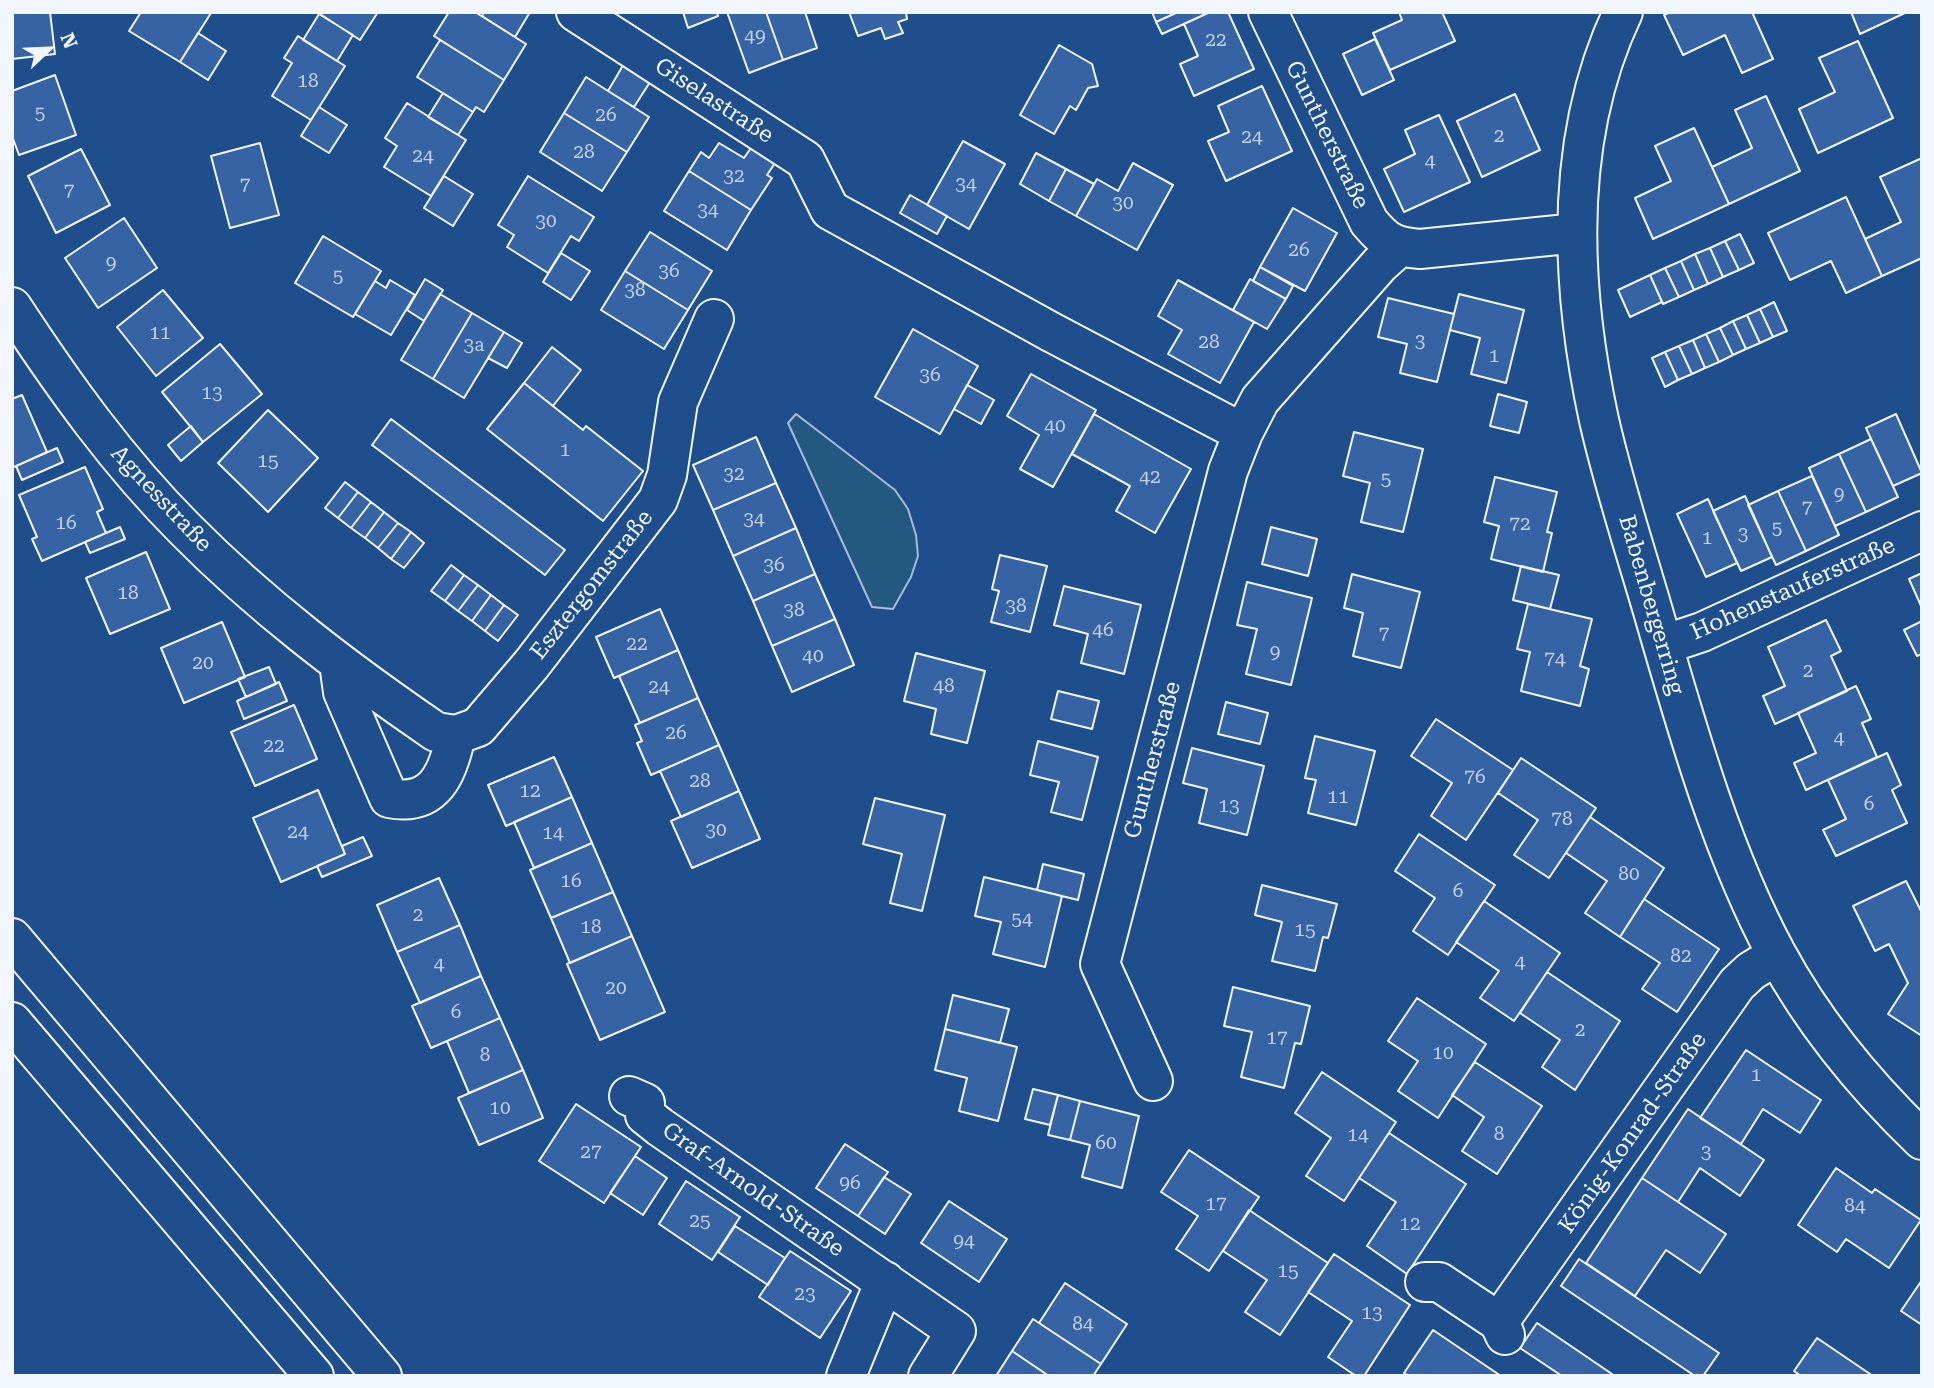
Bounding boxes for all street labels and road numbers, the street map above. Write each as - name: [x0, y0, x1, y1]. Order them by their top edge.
- street label: Giselastraße: [649, 52, 779, 150]
- street label: Guntherstraße: [1279, 56, 1375, 214]
- street label: Agnesstraße: [105, 440, 217, 558]
- street label: Esztergomstraße: [525, 505, 659, 665]
- street label: Babenbergerring: [1612, 512, 1690, 698]
- street label: Hohenstauferstraße: [1687, 532, 1899, 646]
- street label: Guntherstraße: [1119, 679, 1187, 841]
- street label: König-Konrad-Straße: [1553, 1027, 1713, 1239]
- street label: Graf-Arnold-Straße: [657, 1117, 849, 1263]

